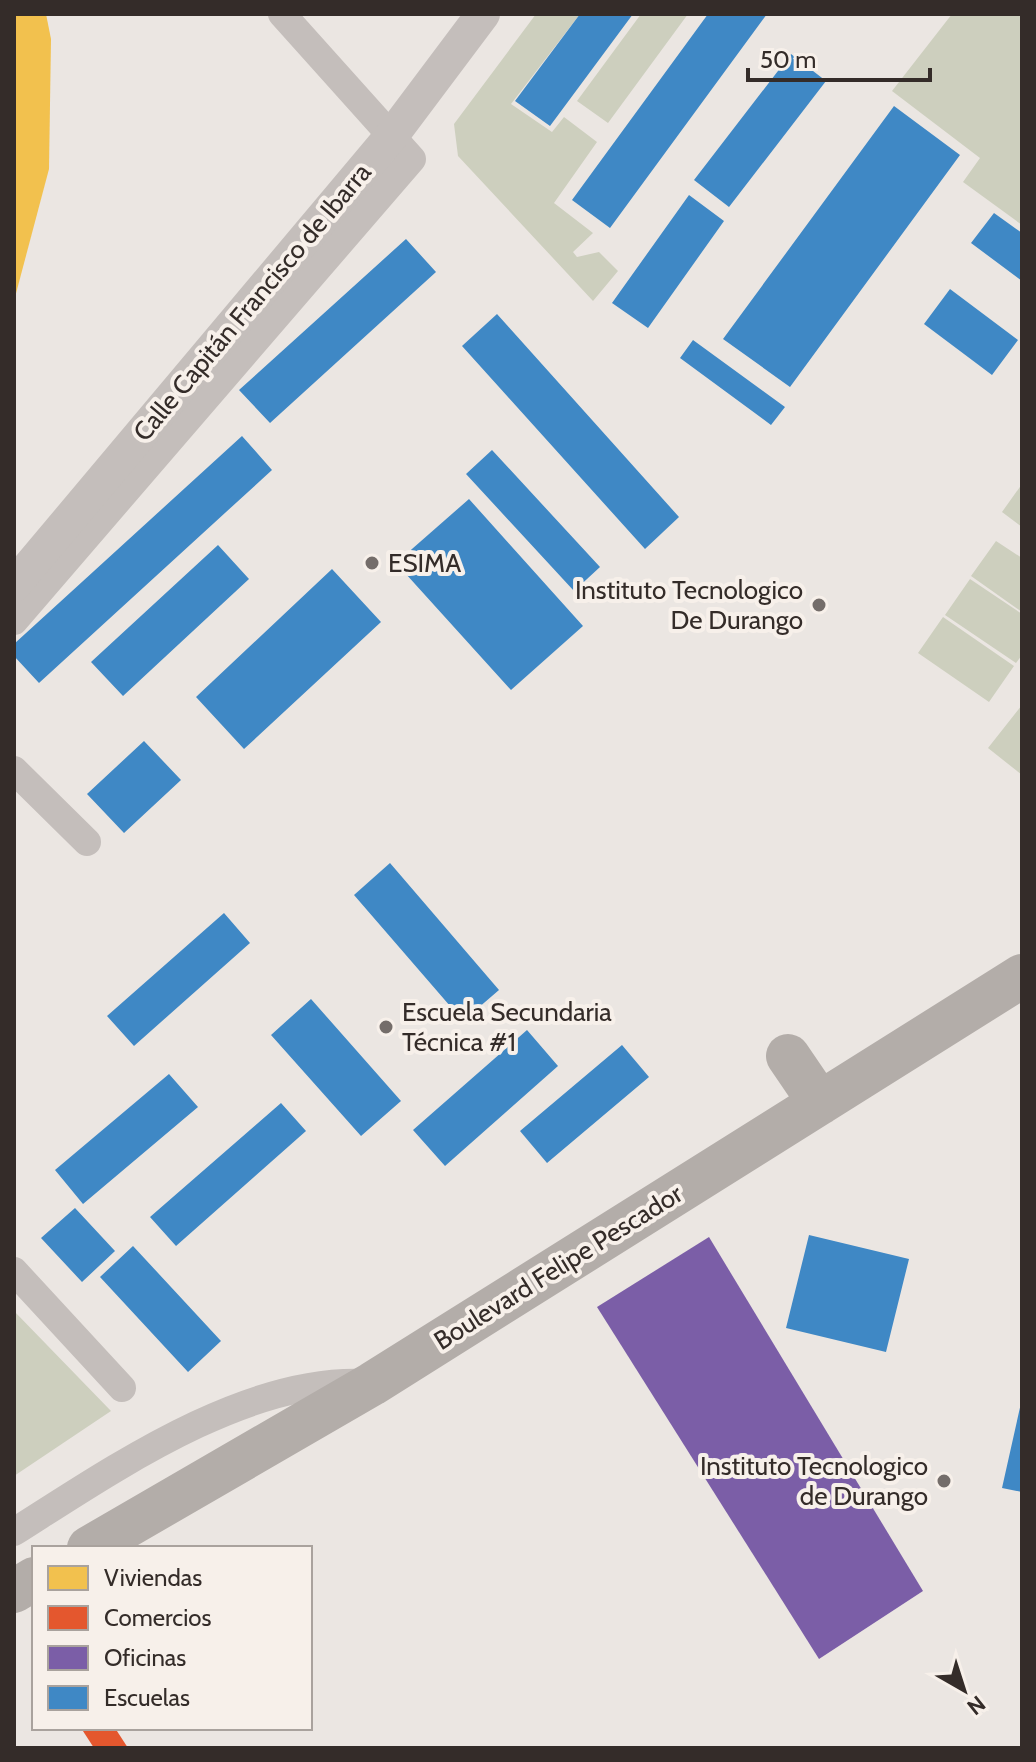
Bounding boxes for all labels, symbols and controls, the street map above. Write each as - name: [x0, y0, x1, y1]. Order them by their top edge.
- scale bar: [748, 32, 930, 82]
- text: 50 m: [760, 45, 816, 74]
- street label: Calle Capitán Francisco de Ibarra: [126, 156, 378, 447]
- place label: ESIMA: [388, 547, 461, 579]
- marker: ESIMA: [363, 554, 381, 572]
- place label: Instituto Tecnologico De Durango: [575, 574, 803, 636]
- marker: Instituto Tecnologico De Durango: [810, 596, 828, 614]
- place label: Escuela Secundaria Técnica #1: [402, 996, 612, 1058]
- marker: Escuela Secundaria Técnica #1: [377, 1018, 395, 1036]
- street label: Boulevard Felipe Pescador: [428, 1177, 689, 1357]
- place label: Instituto Tecnologico de Durango: [700, 1450, 928, 1512]
- marker: Instituto Tecnologico de Durango: [935, 1472, 953, 1490]
- legend: [32, 1546, 312, 1730]
- text: Viviendas: [104, 1563, 202, 1592]
- text: Comercios: [104, 1603, 211, 1632]
- text: Oficinas: [104, 1643, 186, 1672]
- north arrow: [924, 1650, 1004, 1730]
- text: Escuelas: [104, 1683, 190, 1712]
- text: N: [962, 1690, 991, 1721]

